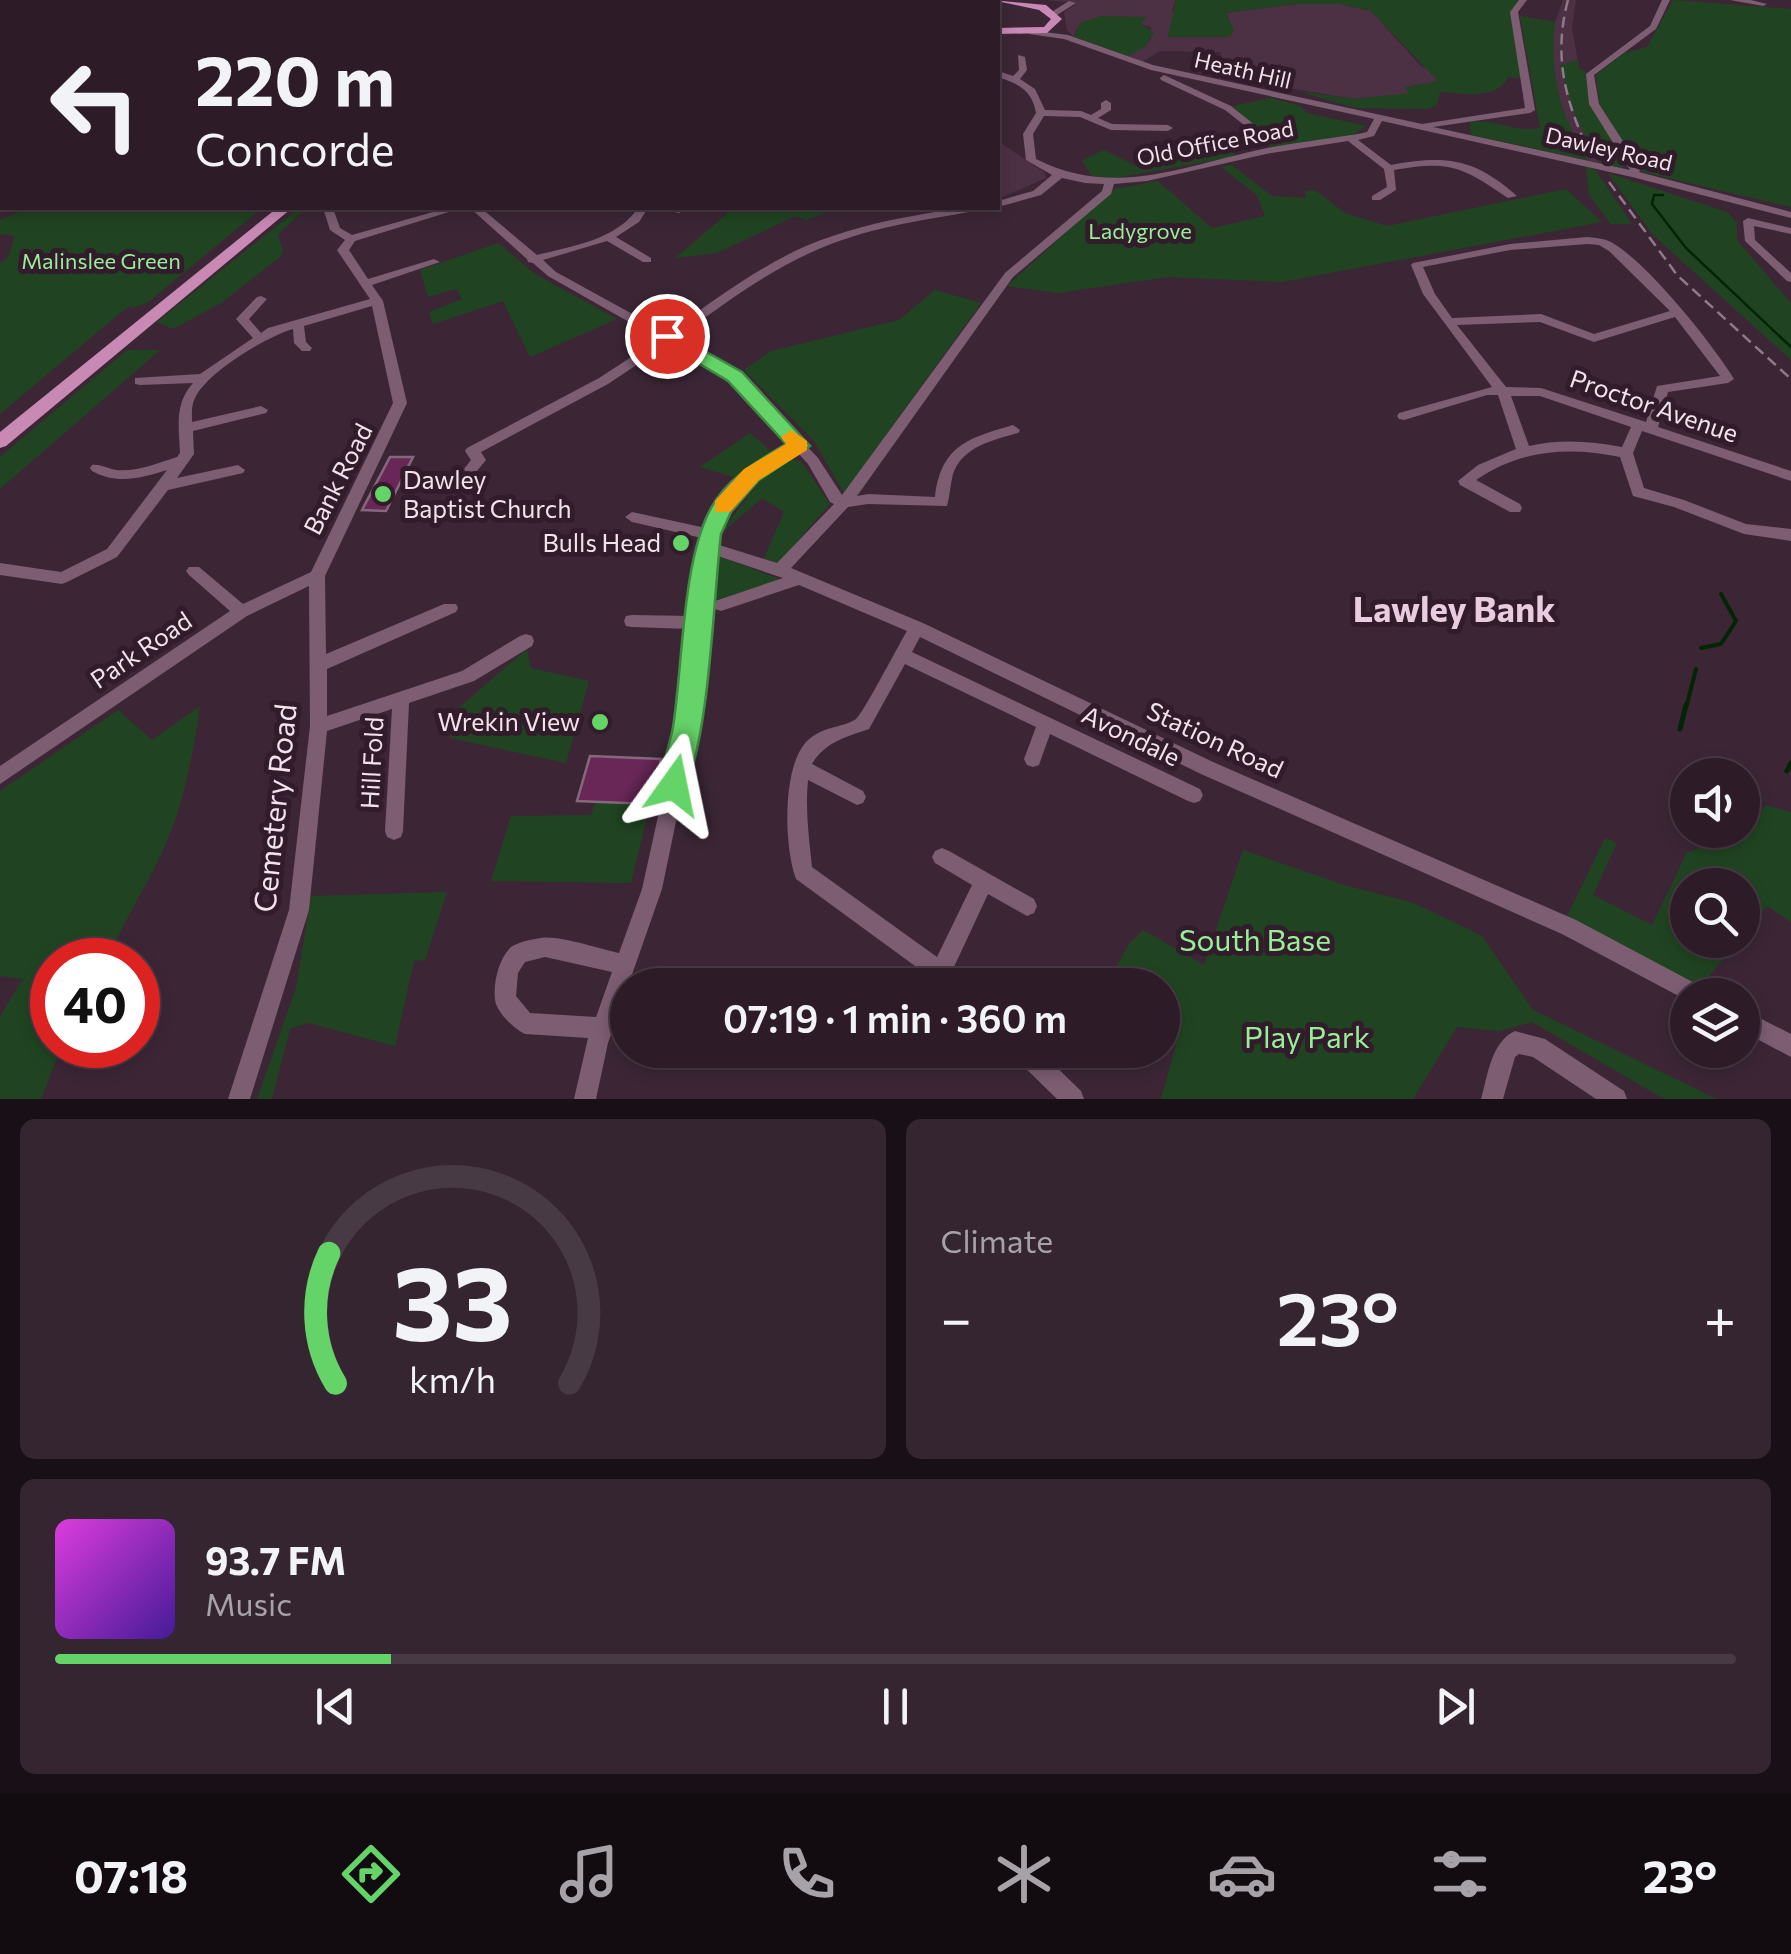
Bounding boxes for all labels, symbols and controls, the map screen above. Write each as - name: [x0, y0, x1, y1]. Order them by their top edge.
- text: 220 m: [195, 35, 395, 120]
- icon: left: [30, 40, 160, 170]
- street label: Heath Hill: [1192, 45, 1294, 94]
- street label: Old Office Road: [1134, 114, 1296, 171]
- text: Concorde: [195, 120, 395, 175]
- street label: Dawley Road: [1543, 121, 1675, 176]
- park label: Ladygrove: [1088, 217, 1192, 244]
- park label: Malinslee Green: [21, 247, 181, 274]
- pin: [625, 294, 710, 379]
- icon: arrive: [640, 309, 695, 364]
- street label: Proctor Avenue: [1566, 362, 1742, 448]
- street label: Bank Road: [296, 418, 378, 539]
- place label: Dawley Baptist Church: [403, 464, 572, 523]
- marker: Dawley Baptist Church: [372, 483, 394, 505]
- place label: Bulls Head: [543, 527, 661, 557]
- marker: Bulls Head: [670, 532, 692, 554]
- district label: Lawley Bank: [1353, 586, 1555, 629]
- street label: Park Road: [84, 604, 197, 694]
- street label: Station Road: [1143, 694, 1288, 784]
- street label: Avondale: [1078, 699, 1185, 772]
- street label: Cemetery Road: [244, 702, 303, 914]
- place label: Wrekin View: [437, 706, 580, 736]
- marker: Wrekin View: [589, 711, 611, 733]
- street label: Hill Fold: [354, 716, 388, 810]
- position arrow: [622, 733, 726, 837]
- map controls: [1670, 758, 1760, 1068]
- button: sound: [1670, 758, 1760, 848]
- button: search: [1670, 868, 1760, 958]
- park label: South Base: [1179, 920, 1331, 957]
- speed limit sign: 40: [30, 938, 160, 1068]
- button: layers: [1670, 978, 1760, 1068]
- text: 07:19 · 1 min · 360 m: [723, 994, 1067, 1041]
- park label: Play Park: [1244, 1017, 1370, 1054]
- text: Climate: [941, 1220, 1053, 1260]
- text: 33: [392, 1235, 513, 1362]
- text: 23°: [1277, 1270, 1399, 1361]
- text: −: [941, 1283, 972, 1350]
- text: +: [1704, 1283, 1736, 1350]
- text: km/h: [409, 1357, 496, 1400]
- text: 93.7 FM: [205, 1536, 346, 1583]
- text: Music: [205, 1583, 292, 1623]
- icon: previous: [308, 1679, 363, 1734]
- icon: pause: [868, 1679, 923, 1734]
- icon: next: [1428, 1679, 1483, 1734]
- icon: directions: [336, 1839, 406, 1909]
- icon: music: [554, 1839, 624, 1909]
- icon: phone: [772, 1839, 842, 1909]
- icon: climate: [989, 1839, 1059, 1909]
- icon: car: [1207, 1839, 1277, 1909]
- icon: filters: [1425, 1839, 1495, 1909]
- text: 07:18: [74, 1847, 188, 1902]
- text: 23°: [1643, 1847, 1717, 1902]

